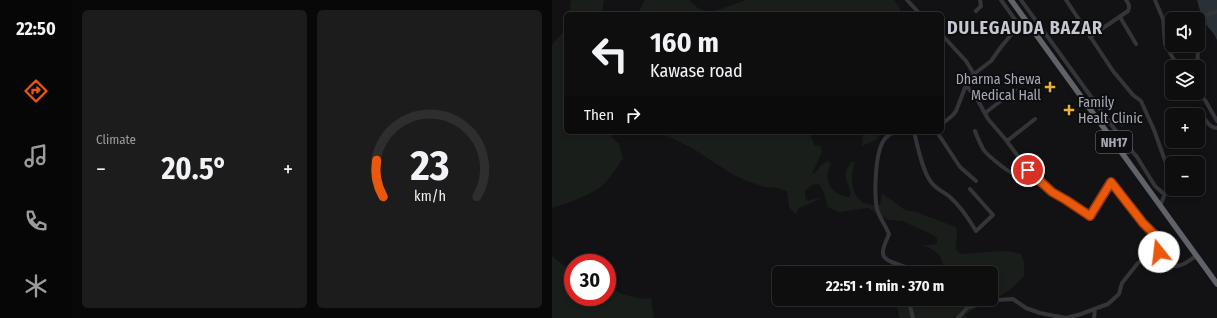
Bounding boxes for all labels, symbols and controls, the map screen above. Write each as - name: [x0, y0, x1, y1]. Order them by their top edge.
- map controls: [1165, 12, 1205, 196]
- button: sound: [1165, 12, 1205, 52]
- district label: DULEGAUDA BAZAR: [947, 17, 1103, 39]
- text: 22:50: [16, 18, 56, 40]
- text: 160 m: [650, 26, 719, 59]
- icon: left: [584, 28, 636, 80]
- text: Kawase road: [650, 60, 743, 82]
- button: layers: [1165, 60, 1205, 100]
- place label: Dharma Shewa Medical Hall: [956, 71, 1041, 104]
- icon: directions: [22, 77, 50, 105]
- marker: Dharma Shewa Medical Hall: [1044, 81, 1056, 93]
- place label: Family Healt Clinic: [1078, 94, 1143, 127]
- icon: right: [622, 104, 644, 126]
- marker: Family Healt Clinic: [1063, 104, 1075, 116]
- text: Then: [584, 106, 614, 124]
- button: +: [1165, 108, 1205, 148]
- road number: NH17: [1096, 131, 1132, 153]
- text: Climate: [96, 132, 136, 147]
- text: 23: [409, 141, 449, 191]
- icon: music: [22, 142, 50, 170]
- text: 20.5°: [161, 151, 227, 187]
- pin: [1011, 153, 1045, 187]
- text: −: [96, 156, 106, 183]
- text: +: [283, 156, 293, 183]
- button: −: [1165, 156, 1205, 196]
- icon: arrive: [1017, 159, 1039, 181]
- text: km/h: [414, 188, 445, 205]
- icon: phone: [22, 207, 50, 235]
- position arrow: [1138, 231, 1180, 273]
- speed limit sign: 30: [564, 254, 616, 306]
- icon: climate: [22, 272, 50, 300]
- text: 22:51 · 1 min · 370 m: [826, 277, 944, 295]

